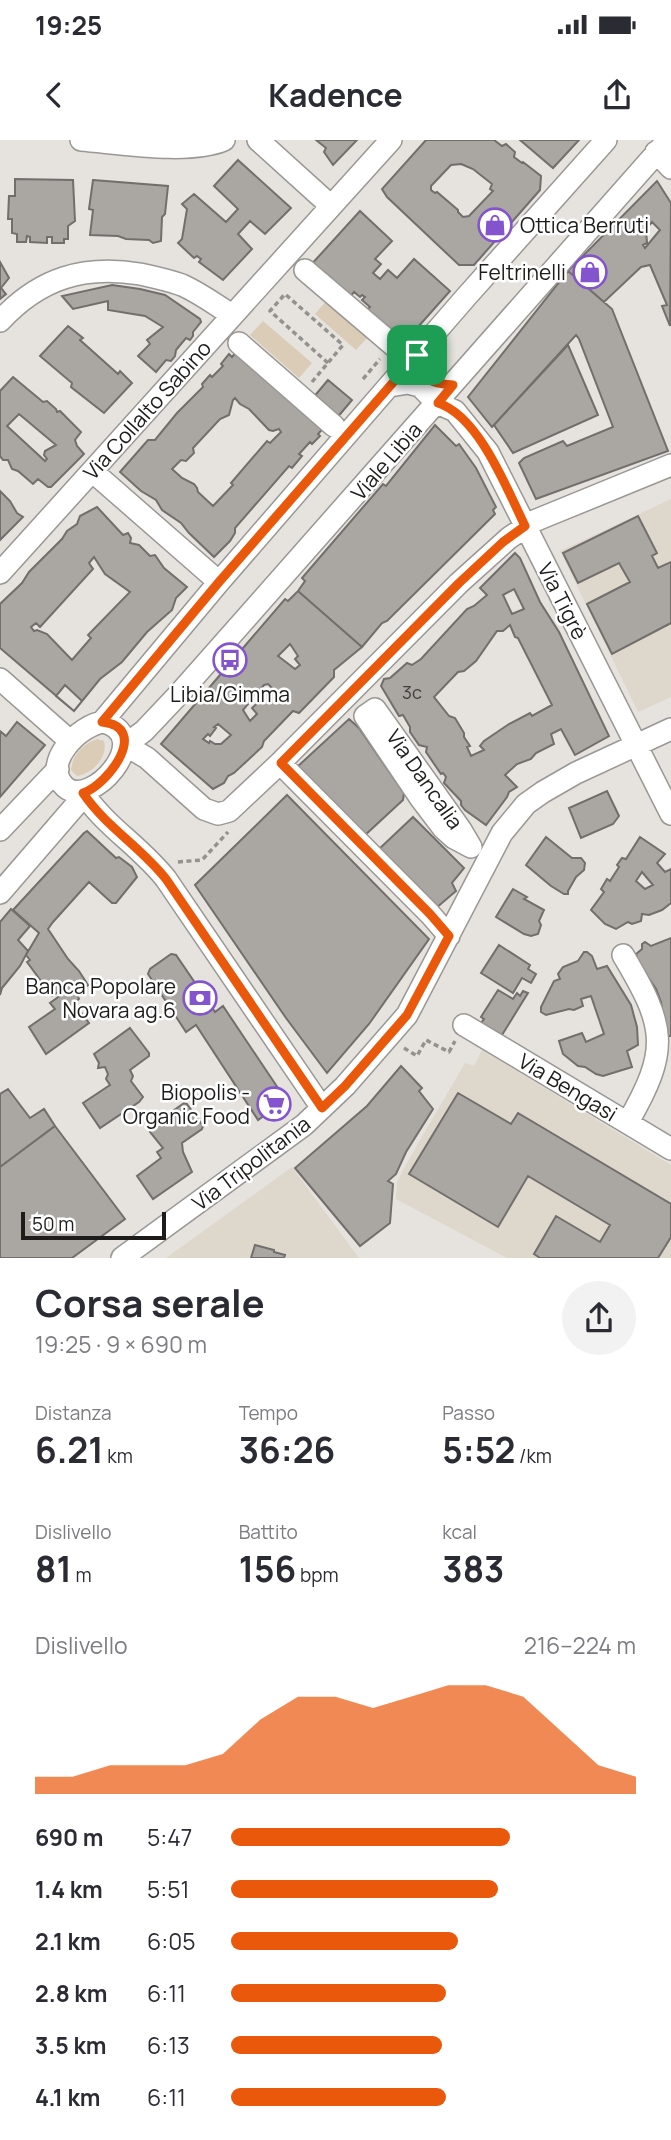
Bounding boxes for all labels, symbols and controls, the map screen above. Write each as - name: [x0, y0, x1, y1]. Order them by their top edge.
- text: 19:25: [35, 7, 102, 43]
- text: Kadence: [268, 73, 403, 117]
- icon: back: [35, 76, 73, 114]
- icon: share: [598, 76, 636, 114]
- shop icon: Ottica Berruti: [476, 206, 514, 244]
- place label: Ottica Berruti: [520, 211, 649, 239]
- shop icon: Feltrinelli: [571, 253, 609, 291]
- place label: Feltrinelli: [478, 258, 566, 286]
- pin: [387, 325, 447, 385]
- street label: Via Collalto Sabino: [77, 334, 217, 486]
- icon: arrive: [398, 336, 436, 374]
- street label: Viale Libia: [344, 416, 428, 506]
- street label: Via Tigrè: [532, 558, 594, 644]
- bus stop icon: Libia/Gimma: [211, 641, 249, 679]
- place label: Libia/Gimma: [170, 680, 290, 708]
- house number: 3c: [402, 680, 422, 704]
- street label: Via Dancalia: [380, 724, 470, 834]
- place label: Banca Popolare Novara ag.6: [26, 972, 176, 1024]
- bank icon: Banca Popolare Novara ag.6: [181, 979, 219, 1017]
- street label: Via Bengasi: [513, 1047, 623, 1127]
- place label: Biopolis - Organic Food: [123, 1078, 250, 1130]
- supermarket icon: Biopolis - Organic Food: [255, 1085, 293, 1123]
- street label: Via Tripolitania: [186, 1109, 316, 1217]
- scale bar: [21, 1209, 166, 1241]
- text: 50 m: [32, 1211, 74, 1237]
- text: Corsa serale: [35, 1276, 265, 1328]
- button: share: [562, 1281, 636, 1355]
- text: 19:25 · 9 × 690 m: [35, 1328, 207, 1360]
- text: Distanza: [35, 1400, 112, 1426]
- text: Tempo: [239, 1400, 298, 1426]
- text: Passo: [442, 1400, 495, 1426]
- text: 6.21: [35, 1426, 104, 1474]
- text: 36:26: [239, 1426, 335, 1474]
- text: 5:52: [442, 1426, 515, 1474]
- text: km: [104, 1443, 133, 1469]
- text: /km: [515, 1443, 552, 1469]
- text: Dislivello: [35, 1519, 112, 1545]
- text: Battito: [239, 1519, 298, 1545]
- text: kcal: [442, 1519, 477, 1545]
- text: 81: [35, 1545, 72, 1593]
- text: 156: [239, 1545, 296, 1593]
- text: 383: [442, 1545, 504, 1593]
- text: m: [72, 1562, 92, 1588]
- text: bpm: [296, 1562, 339, 1588]
- text: Dislivello: [35, 1629, 128, 1661]
- text: 216–224 m: [524, 1629, 636, 1661]
- text: 690 m: [35, 1821, 103, 1853]
- text: 5:47: [147, 1821, 192, 1853]
- text: 1.4 km: [35, 1873, 103, 1905]
- text: 5:51: [147, 1873, 189, 1905]
- text: 2.1 km: [35, 1925, 101, 1957]
- text: 6:05: [147, 1925, 195, 1957]
- text: 2.8 km: [35, 1977, 107, 2009]
- text: 6:11: [147, 1977, 186, 2009]
- text: 3.5 km: [35, 2029, 106, 2061]
- text: 6:13: [147, 2029, 190, 2061]
- text: 4.1 km: [35, 2081, 100, 2113]
- text: 6:11: [147, 2081, 186, 2113]

